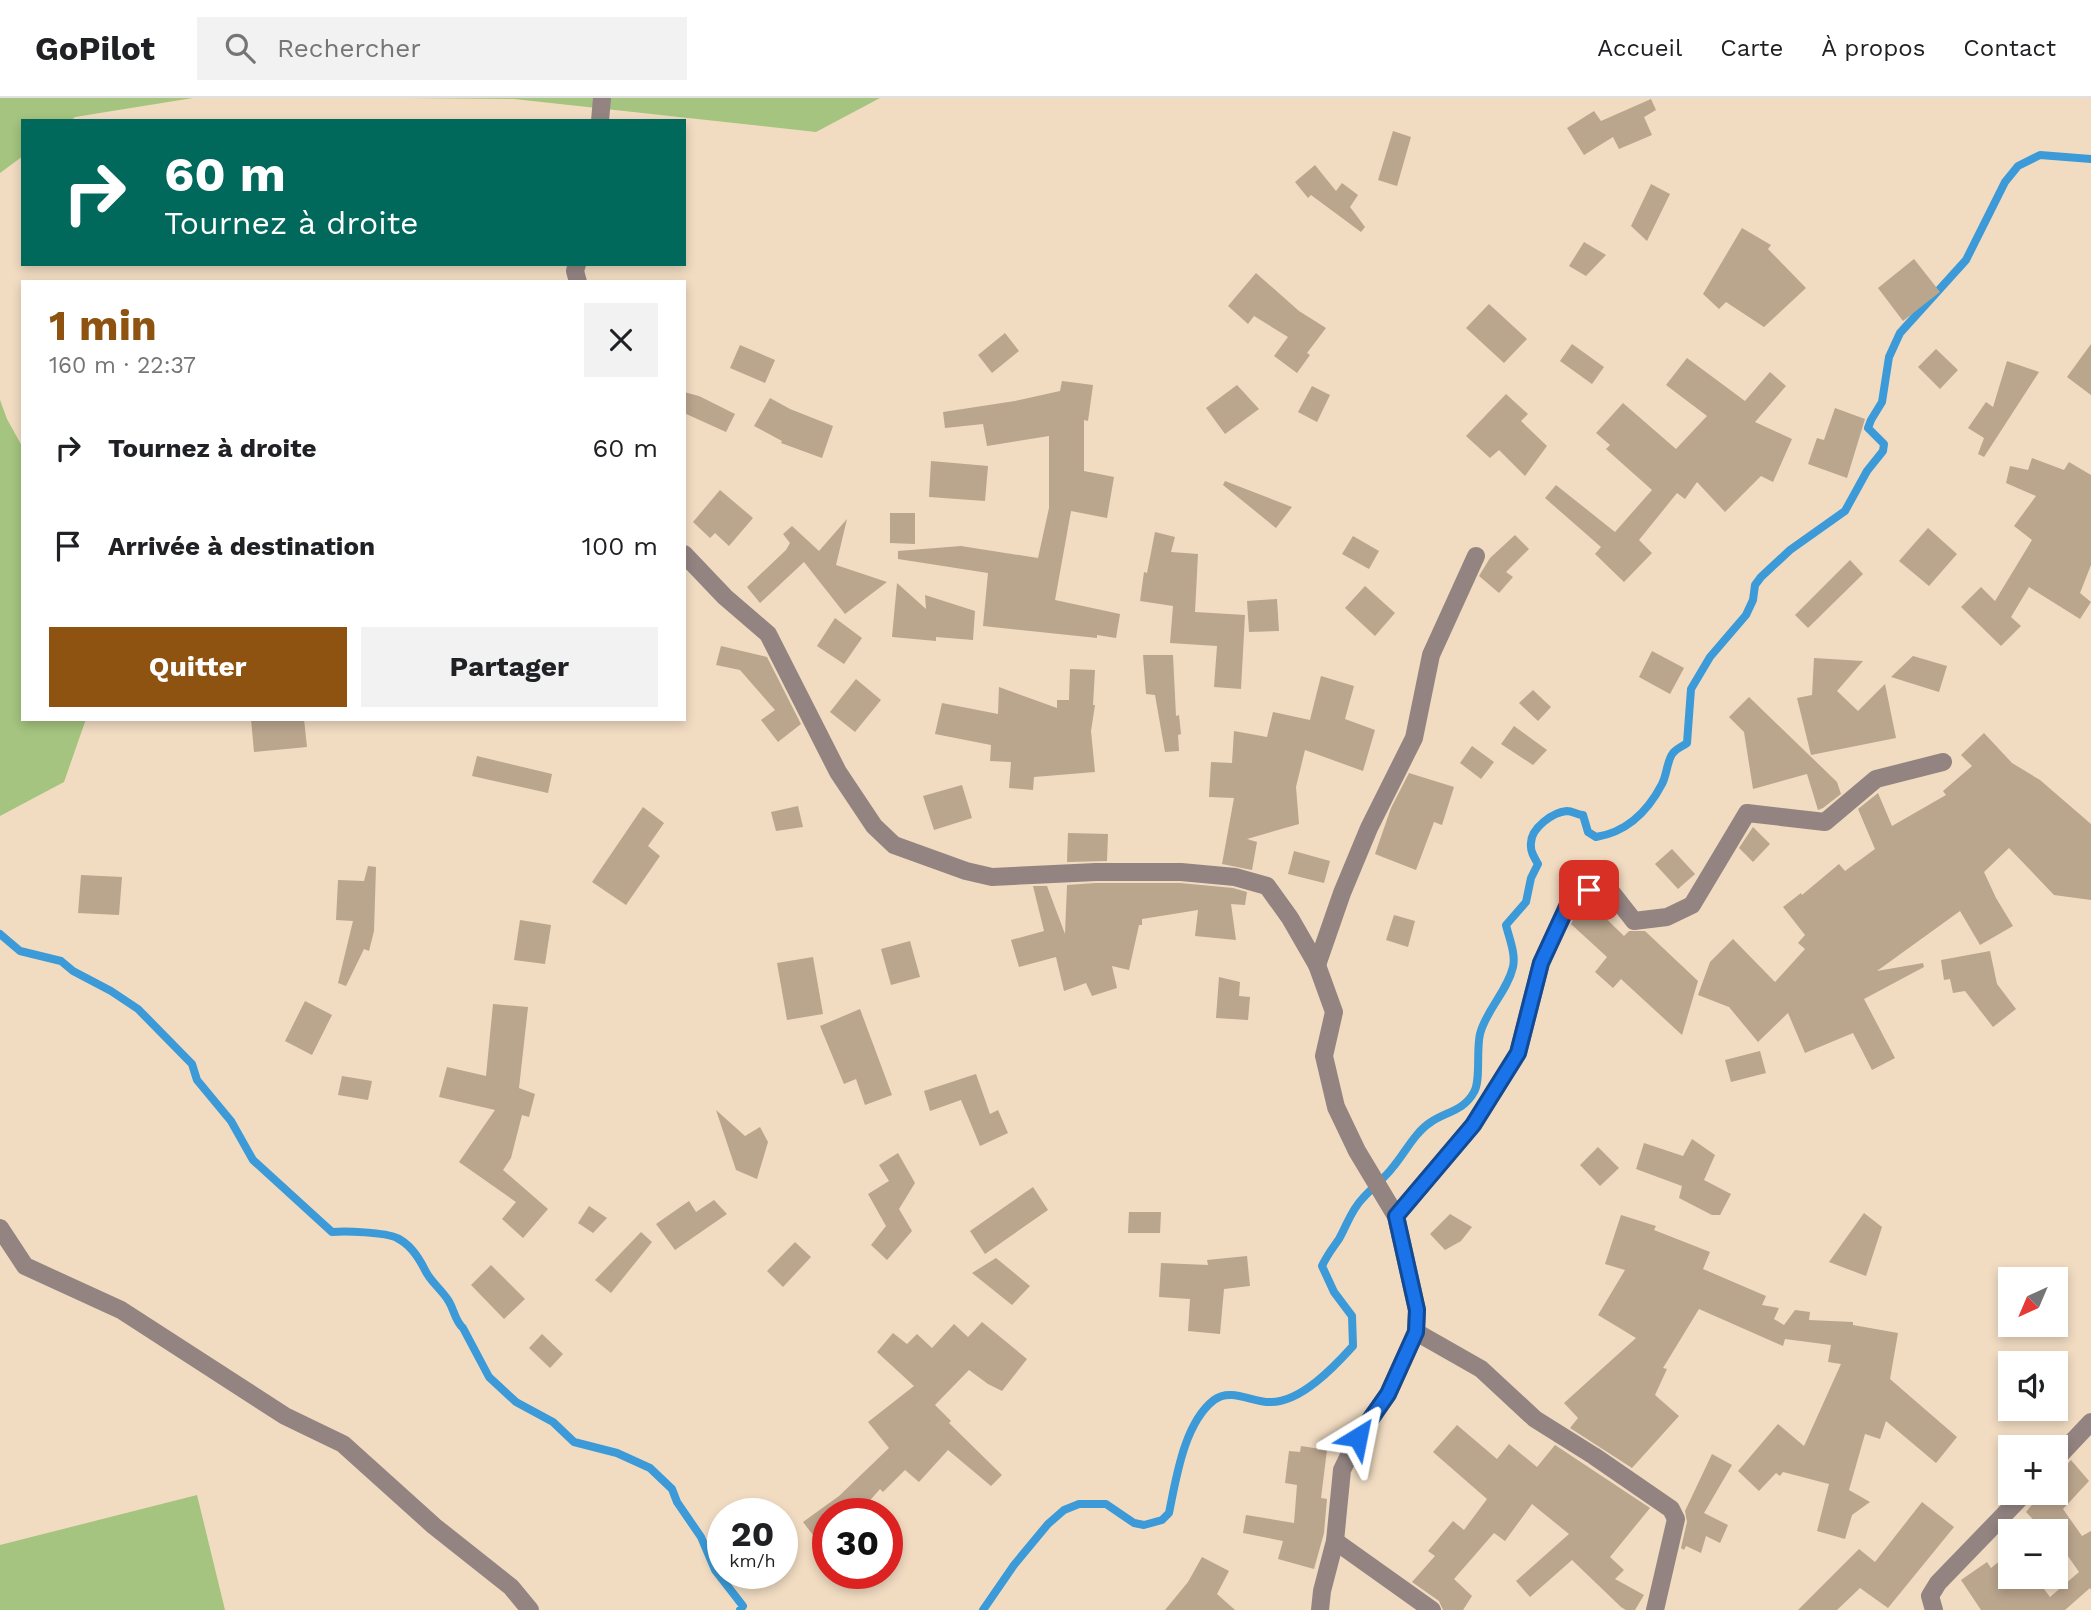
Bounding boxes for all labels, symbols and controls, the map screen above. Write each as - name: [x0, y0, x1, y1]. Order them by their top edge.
- search box: [197, 17, 687, 80]
- text: GoPilot: [35, 29, 155, 68]
- icon: search: [221, 29, 259, 67]
- text: Rechercher: [277, 33, 421, 63]
- text: Accueil: [1597, 34, 1682, 62]
- text: Carte: [1720, 34, 1783, 62]
- text: À propos: [1821, 34, 1925, 62]
- text: Contact: [1963, 34, 2056, 62]
- text: 60 m: [164, 145, 286, 203]
- icon: right: [49, 147, 140, 238]
- text: Tournez à droite: [164, 204, 419, 242]
- text: 1 min: [49, 301, 157, 350]
- button: close: [584, 303, 658, 377]
- text: 160 m · 22:37: [49, 352, 196, 379]
- icon: right: [49, 429, 87, 467]
- text: Tournez à droite: [108, 433, 317, 463]
- text: 60 m: [592, 433, 658, 463]
- icon: arrive: [49, 527, 87, 565]
- text: Arrivée à destination: [108, 531, 375, 561]
- text: 100 m: [582, 531, 658, 561]
- button: Quitter: [49, 627, 347, 707]
- button: Partager: [361, 627, 658, 707]
- pin: [1559, 860, 1619, 920]
- icon: arrive: [1570, 871, 1608, 909]
- north arrow: [1998, 1267, 2068, 1337]
- map controls: [1998, 1267, 2068, 1589]
- button: sound: [1998, 1351, 2068, 1421]
- position arrow: [1321, 1400, 1395, 1474]
- button: +: [1998, 1435, 2068, 1505]
- speed limit sign: 30: [812, 1498, 903, 1589]
- text: 20: [731, 1513, 774, 1555]
- button: −: [1998, 1519, 2068, 1589]
- text: km/h: [729, 1550, 776, 1571]

